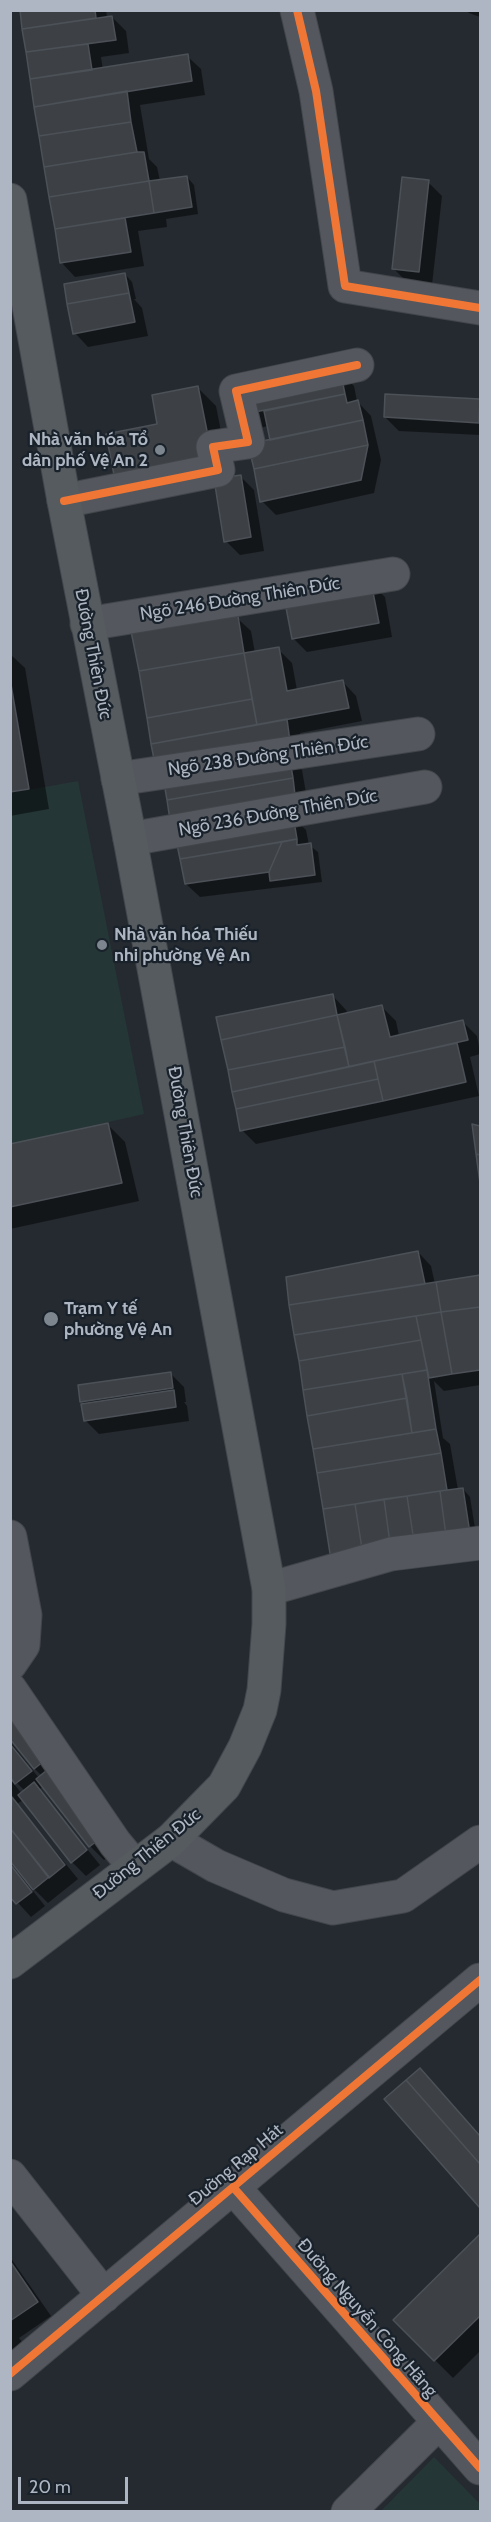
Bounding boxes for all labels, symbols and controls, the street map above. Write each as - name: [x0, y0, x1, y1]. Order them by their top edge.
- place label: Nhà văn hóa Tổ dân phố Vệ An 2: [22, 429, 148, 472]
- marker: Nhà văn hóa Tổ dân phố Vệ An 2: [153, 443, 167, 457]
- street label: Ngõ 246 Đường Thiên Đức: [139, 573, 341, 625]
- street label: Đường Thiên Đức: [70, 587, 116, 721]
- street label: Ngõ 238 Đường Thiên Đức: [166, 731, 370, 781]
- street label: Ngõ 236 Đường Thiên Đức: [177, 785, 379, 841]
- place label: Nhà văn hóa Thiếu nhi phường Vệ An: [114, 924, 258, 966]
- marker: Nhà văn hóa Thiếu nhi phường Vệ An: [95, 938, 109, 952]
- street label: Đường Thiên Đức: [163, 1065, 207, 1199]
- place label: Trạm Y tế phường Vệ An: [64, 1298, 172, 1340]
- marker: Trạm Y tế phường Vệ An: [42, 1310, 60, 1328]
- street label: Đường Thiên Đức: [89, 1804, 205, 1904]
- street label: Đường Rạp Hát: [185, 2119, 287, 2211]
- street label: Đường Nguyễn Công Hãng: [292, 2234, 442, 2402]
- scale bar: [21, 2465, 130, 2503]
- text: 20 m: [29, 2476, 71, 2498]

